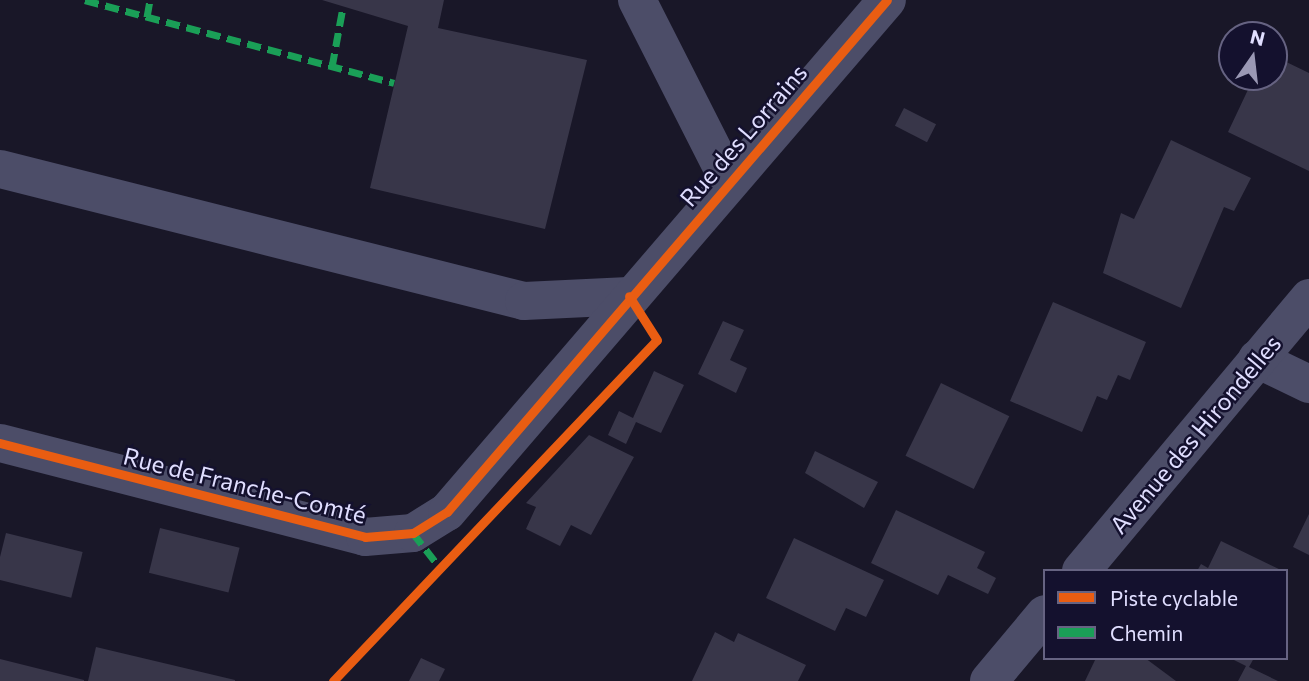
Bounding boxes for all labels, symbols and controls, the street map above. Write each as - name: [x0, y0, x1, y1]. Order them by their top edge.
- north arrow: [1218, 21, 1288, 91]
- text: N: [1248, 24, 1267, 50]
- street label: Rue des Lorrains: [673, 58, 813, 212]
- street label: Avenue des Hirondelles: [1104, 329, 1286, 539]
- street label: Rue de Franche-Comté: [121, 441, 369, 529]
- legend: [1043, 569, 1288, 660]
- text: Piste cyclable: [1110, 585, 1238, 610]
- text: Chemin: [1110, 620, 1183, 645]

